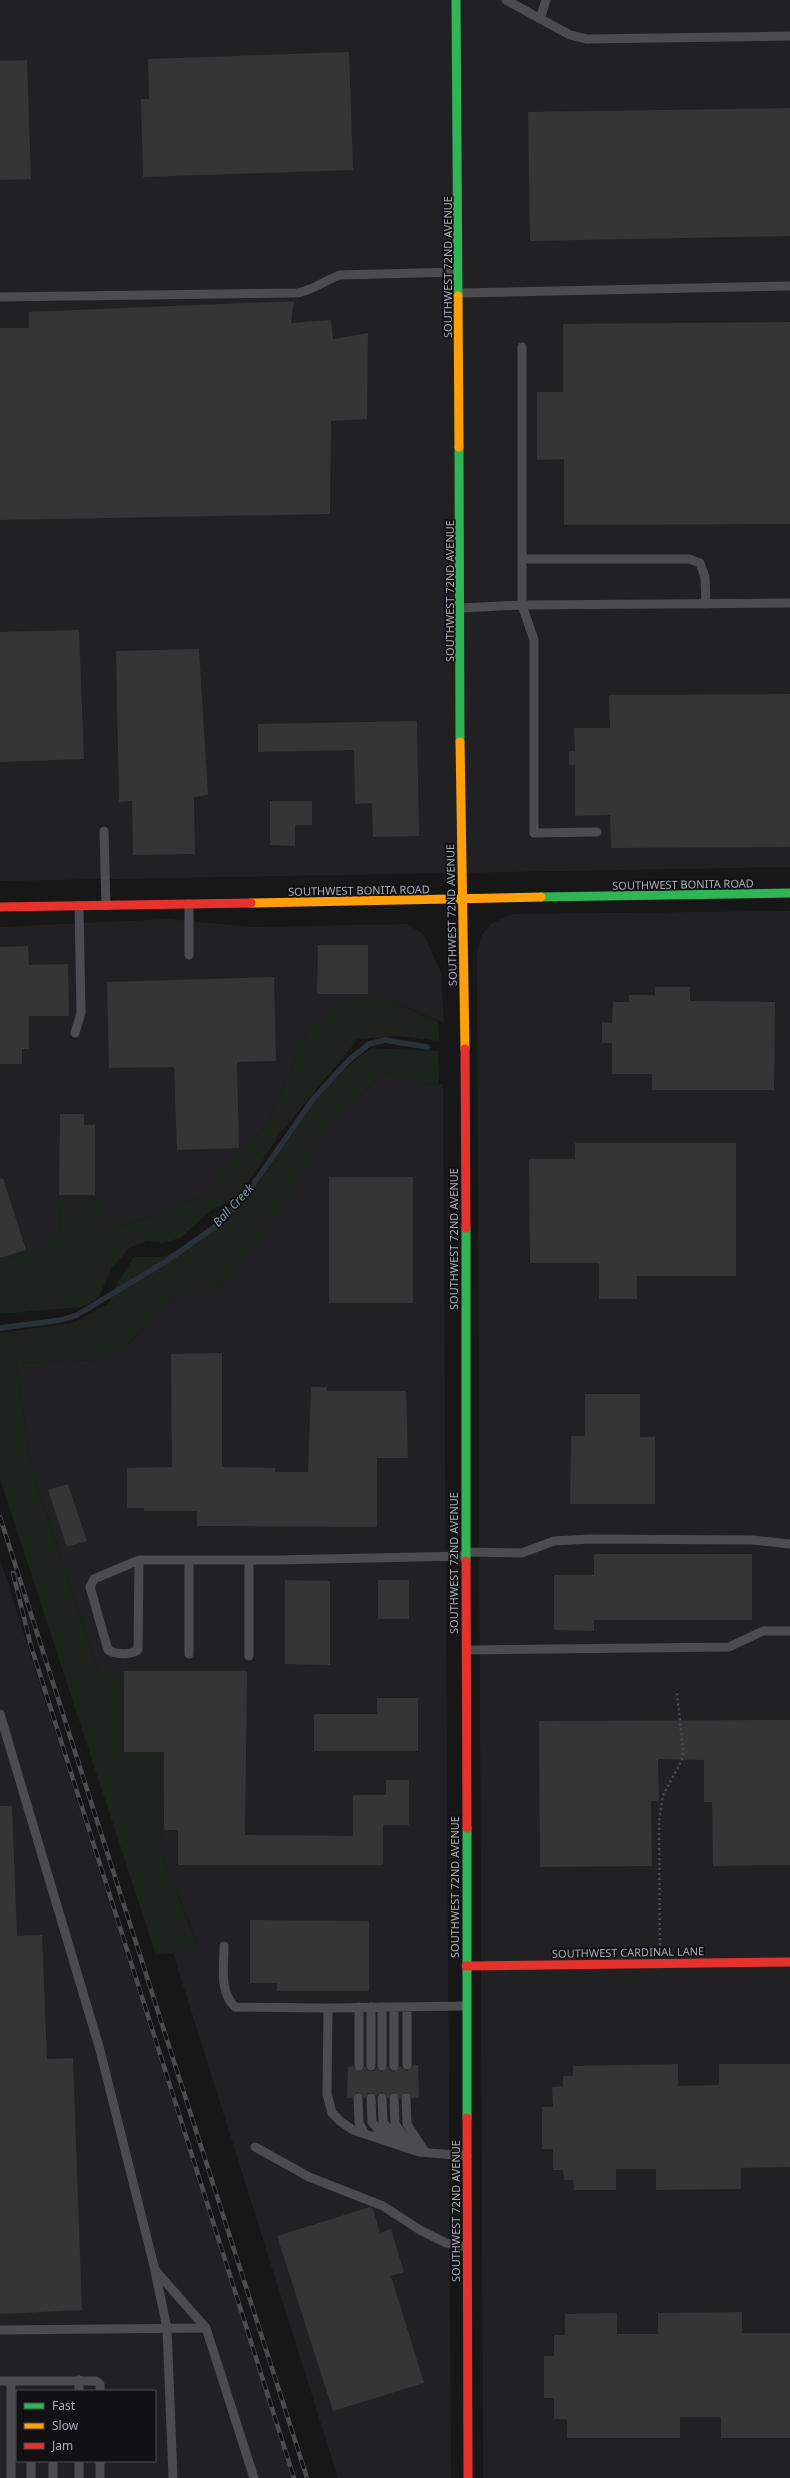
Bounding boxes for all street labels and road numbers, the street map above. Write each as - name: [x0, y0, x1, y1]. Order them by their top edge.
- street label: SOUTHWEST 72ND AVENUE: [440, 196, 455, 338]
- street label: SOUTHWEST 72ND AVENUE: [442, 520, 457, 662]
- street label: SOUTHWEST 72ND AVENUE: [442, 844, 460, 986]
- street label: SOUTHWEST BONITA ROAD: [612, 875, 754, 893]
- street label: SOUTHWEST BONITA ROAD: [288, 881, 430, 899]
- street label: SOUTHWEST 72ND AVENUE: [446, 1168, 461, 1310]
- street label: SOUTHWEST 72ND AVENUE: [446, 1492, 461, 1634]
- street label: SOUTHWEST 72ND AVENUE: [447, 1816, 462, 1958]
- street label: SOUTHWEST CARDINAL LANE: [552, 1943, 704, 1961]
- street label: SOUTHWEST 72ND AVENUE: [448, 2140, 463, 2282]

